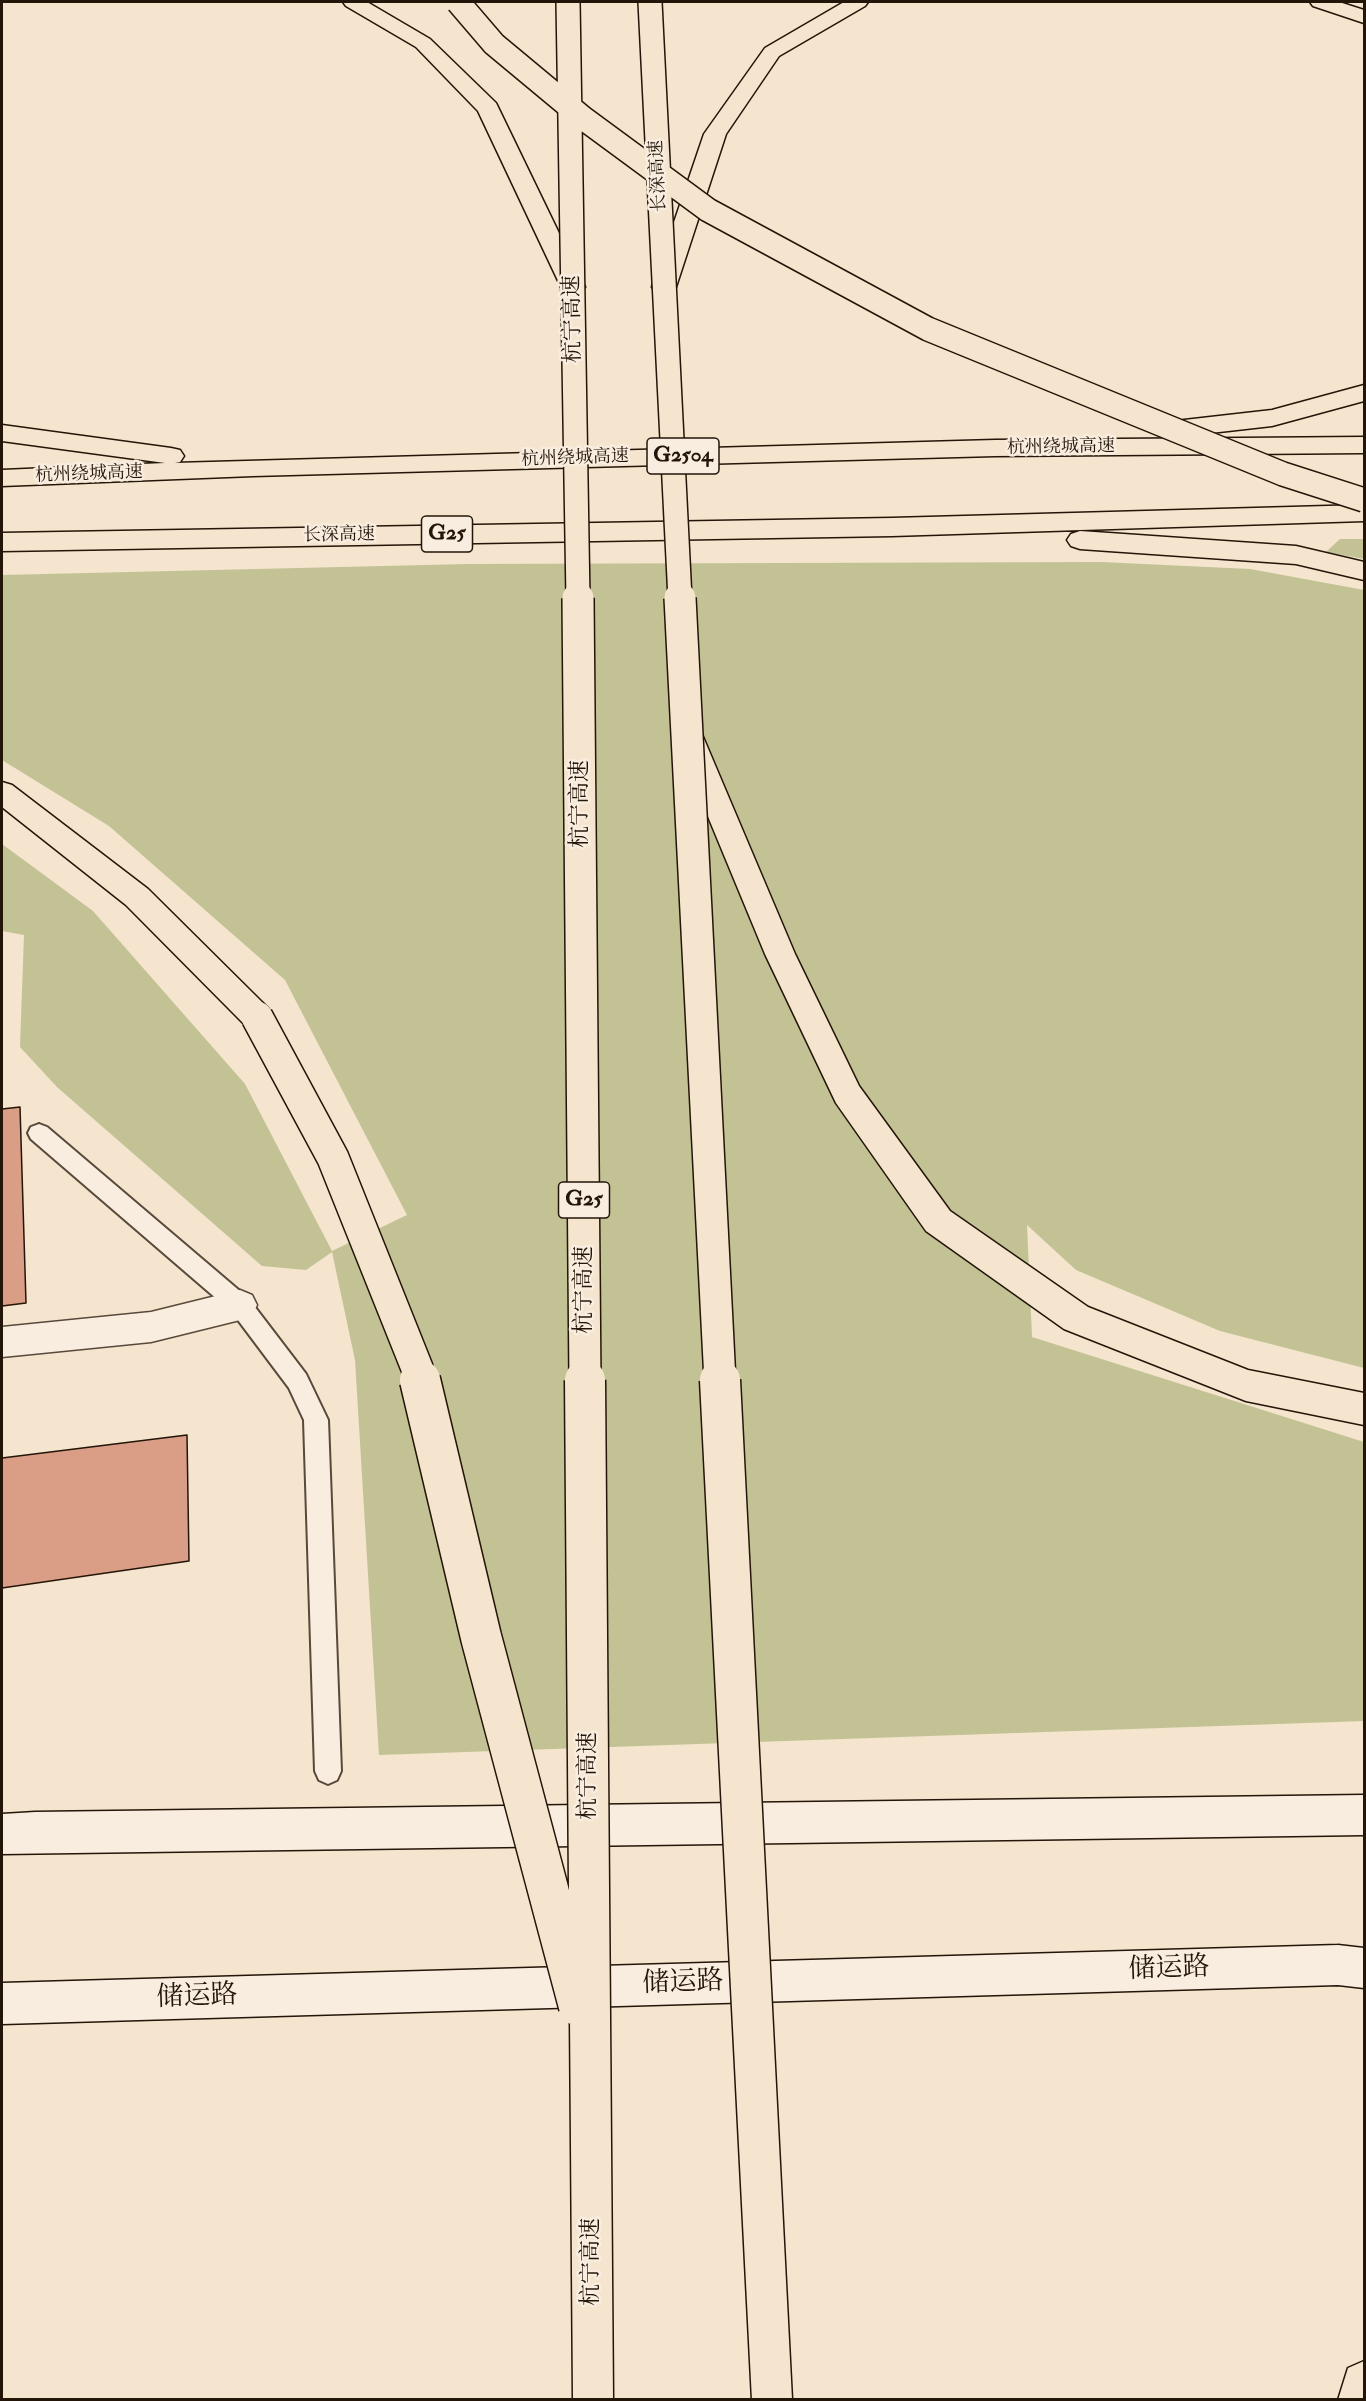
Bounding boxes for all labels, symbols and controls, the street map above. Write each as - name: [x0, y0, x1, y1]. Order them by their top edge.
- street label: 长深高速: [646, 139, 672, 213]
- street label: 杭宁高速: [560, 275, 588, 363]
- street label: 杭州绕城高速: [1007, 436, 1115, 460]
- road number: G2504: [647, 438, 719, 474]
- street label: 杭州绕城高速: [521, 446, 629, 472]
- street label: 杭州绕城高速: [35, 462, 143, 488]
- road number: G25: [422, 516, 472, 552]
- street label: 长深高速: [303, 525, 375, 547]
- street label: 杭宁高速: [568, 760, 594, 848]
- road number: G25: [558, 1182, 610, 1218]
- street label: 杭宁高速: [572, 1246, 598, 1334]
- street label: 杭宁高速: [576, 1732, 602, 1820]
- street label: 储运路: [1128, 1952, 1210, 1988]
- street label: 储运路: [642, 1966, 724, 2002]
- street label: 储运路: [156, 1980, 238, 2016]
- street label: 杭宁高速: [579, 2218, 605, 2306]

